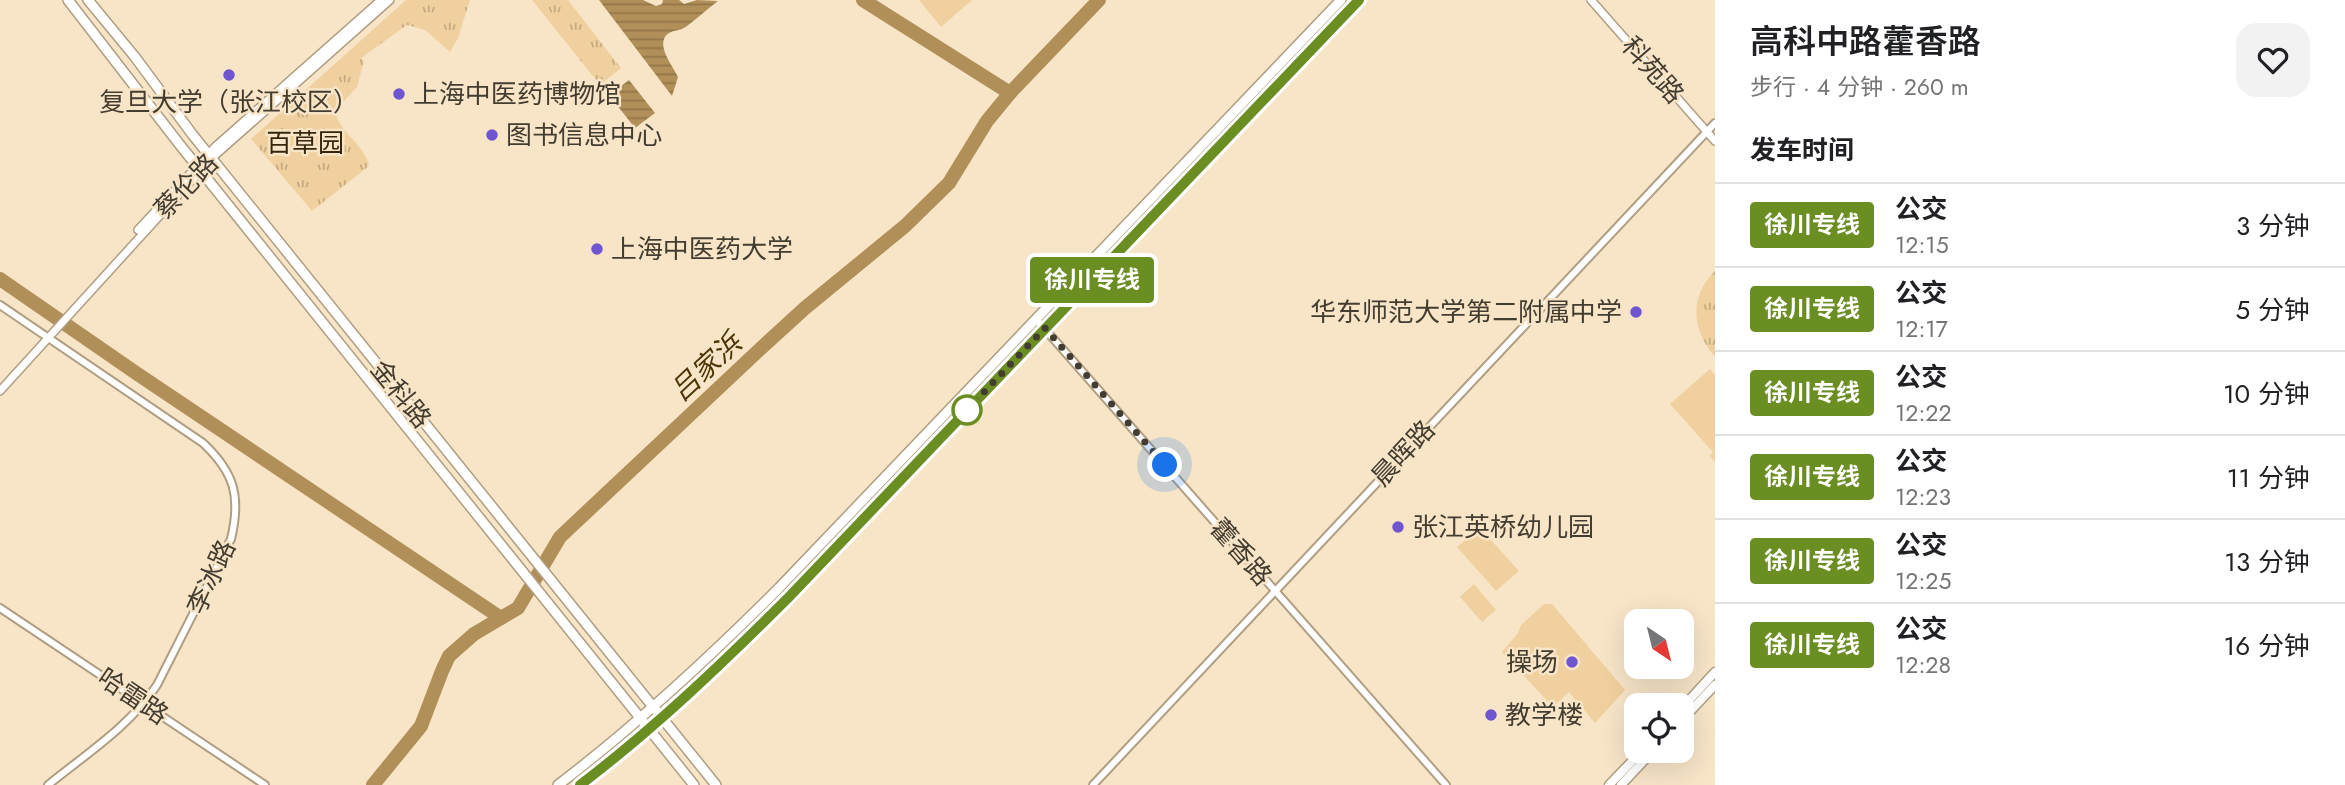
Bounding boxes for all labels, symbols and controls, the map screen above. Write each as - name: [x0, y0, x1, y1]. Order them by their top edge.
- text: 高科中路藿香路: [1750, 18, 1981, 65]
- button: heart: [2236, 23, 2310, 97]
- street label: 科苑路: [1613, 28, 1693, 112]
- marker: 复旦大学（张江校区）: [221, 67, 237, 83]
- text: 步行 · 4 分钟 · 260 m: [1750, 70, 1969, 104]
- place label: 上海中医药博物馆: [413, 75, 621, 113]
- place label: 复旦大学（张江校区）: [99, 83, 359, 121]
- marker: 上海中医药博物馆: [391, 86, 407, 102]
- place label: 图书信息中心: [506, 116, 662, 154]
- park label: 百草园: [266, 124, 344, 162]
- marker: 图书信息中心: [484, 127, 500, 143]
- text: 发车时间: [1750, 131, 1854, 169]
- street label: 蔡伦路: [145, 145, 227, 227]
- text: 公交: [1895, 190, 1947, 228]
- text: 徐川专线: [1764, 207, 1860, 242]
- text: 3 分钟: [2236, 207, 2310, 245]
- text: 12:15: [1895, 228, 1949, 262]
- place label: 上海中医药大学: [611, 230, 793, 268]
- marker: 上海中医药大学: [589, 241, 605, 257]
- line badge: 徐川专线: [1043, 257, 1141, 303]
- text: 徐川专线: [1044, 262, 1140, 297]
- text: 公交: [1895, 274, 1947, 312]
- text: 徐川专线: [1764, 291, 1860, 326]
- text: 5 分钟: [2236, 291, 2310, 329]
- place label: 华东师范大学第二附属中学: [1310, 293, 1622, 331]
- marker: 华东师范大学第二附属中学: [1628, 304, 1644, 320]
- text: 12:17: [1895, 312, 1948, 346]
- water label: 吕家浜: [661, 321, 753, 411]
- street label: 金科路: [362, 352, 440, 436]
- text: 公交: [1895, 358, 1947, 396]
- text: 徐川专线: [1764, 375, 1860, 410]
- text: 10 分钟: [2223, 375, 2310, 413]
- unlabelled marker: [952, 395, 982, 425]
- text: 12:22: [1895, 396, 1952, 430]
- street label: 晨晖路: [1363, 412, 1443, 494]
- text: 公交: [1895, 442, 1947, 480]
- your location: [1147, 447, 1182, 482]
- text: 徐川专线: [1764, 459, 1860, 494]
- text: 11 分钟: [2227, 459, 2310, 497]
- text: 12:23: [1895, 480, 1951, 514]
- place label: 张江英桥幼儿园: [1412, 508, 1594, 546]
- street label: 藿香路: [1201, 510, 1281, 594]
- marker: 张江英桥幼儿园: [1390, 519, 1406, 535]
- text: 公交: [1895, 526, 1947, 564]
- street label: 李冰路: [177, 534, 245, 620]
- text: 徐川专线: [1764, 543, 1860, 578]
- text: 13 分钟: [2224, 543, 2310, 581]
- text: 12:25: [1895, 564, 1951, 598]
- north arrow: [1624, 609, 1694, 679]
- map controls: [1624, 609, 1694, 763]
- text: 公交: [1895, 610, 1947, 648]
- text: 徐川专线: [1764, 627, 1860, 662]
- text: 16 分钟: [2224, 627, 2310, 665]
- place label: 操场: [1506, 643, 1558, 681]
- text: 12:28: [1895, 648, 1951, 682]
- marker: 操场: [1564, 654, 1580, 670]
- street label: 哈雷路: [90, 658, 176, 734]
- button: locate: [1624, 693, 1694, 763]
- place label: 教学楼: [1505, 696, 1583, 734]
- marker: 教学楼: [1483, 707, 1499, 723]

